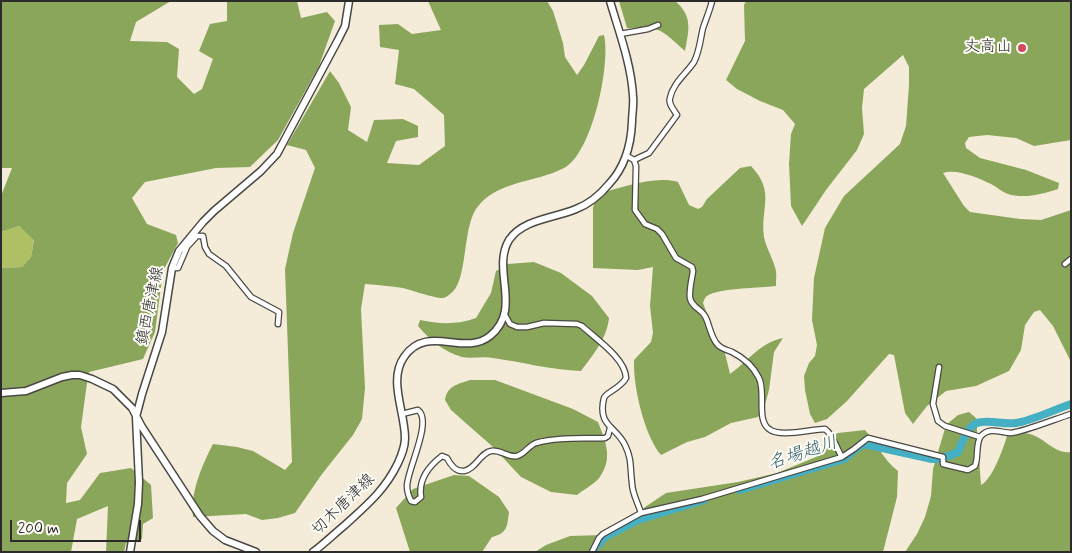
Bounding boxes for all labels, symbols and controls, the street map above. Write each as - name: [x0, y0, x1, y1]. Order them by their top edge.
- place label: 丈高山: [964, 38, 1012, 58]
- marker: 丈高山: [1016, 42, 1028, 54]
- street label: 鎮西唐津線: [133, 265, 169, 347]
- water label: 名場越川: [765, 433, 841, 475]
- street label: 切木唐津線: [309, 470, 379, 540]
- scale bar: [12, 510, 144, 542]
- text: 200 m: [18, 519, 59, 539]

